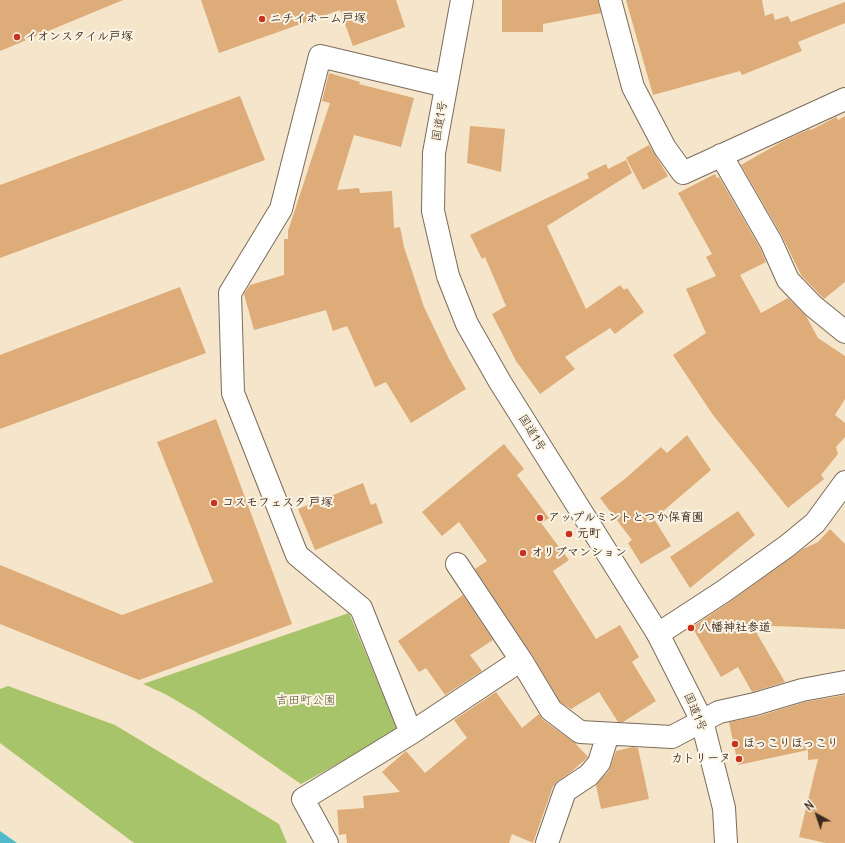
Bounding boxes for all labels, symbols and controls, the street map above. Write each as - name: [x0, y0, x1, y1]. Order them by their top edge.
- place label: ニチイホーム戸塚: [270, 12, 366, 26]
- marker: ニチイホーム戸塚: [257, 14, 267, 24]
- place label: イオンスタイル戸塚: [25, 30, 133, 44]
- marker: イオンスタイル戸塚: [12, 32, 22, 42]
- street label: 国道1号: [429, 100, 451, 142]
- street label: 国道1号: [515, 412, 549, 454]
- place label: コスモフェスタ 戸塚: [222, 496, 333, 510]
- marker: コスモフェスタ 戸塚: [209, 498, 219, 508]
- place label: アップルミントとつか保育園: [548, 511, 704, 525]
- marker: アップルミントとつか保育園: [535, 513, 545, 523]
- place label: 元町: [577, 527, 601, 541]
- marker: 元町: [564, 529, 574, 539]
- place label: オリブマンション: [531, 546, 627, 560]
- marker: オリブマンション: [518, 548, 528, 558]
- place label: 八幡神社参道: [699, 621, 771, 635]
- marker: 八幡神社参道: [686, 623, 696, 633]
- street label: 国道1号: [680, 690, 710, 734]
- park label: 吉田町公園: [276, 694, 336, 708]
- place label: ほっこりほっこり: [743, 737, 839, 751]
- marker: ほっこりほっこり: [730, 739, 740, 749]
- place label: カトリーヌ: [671, 752, 731, 766]
- marker: カトリーヌ: [734, 754, 744, 764]
- north arrow: [797, 795, 837, 835]
- text: N: [802, 798, 817, 814]

